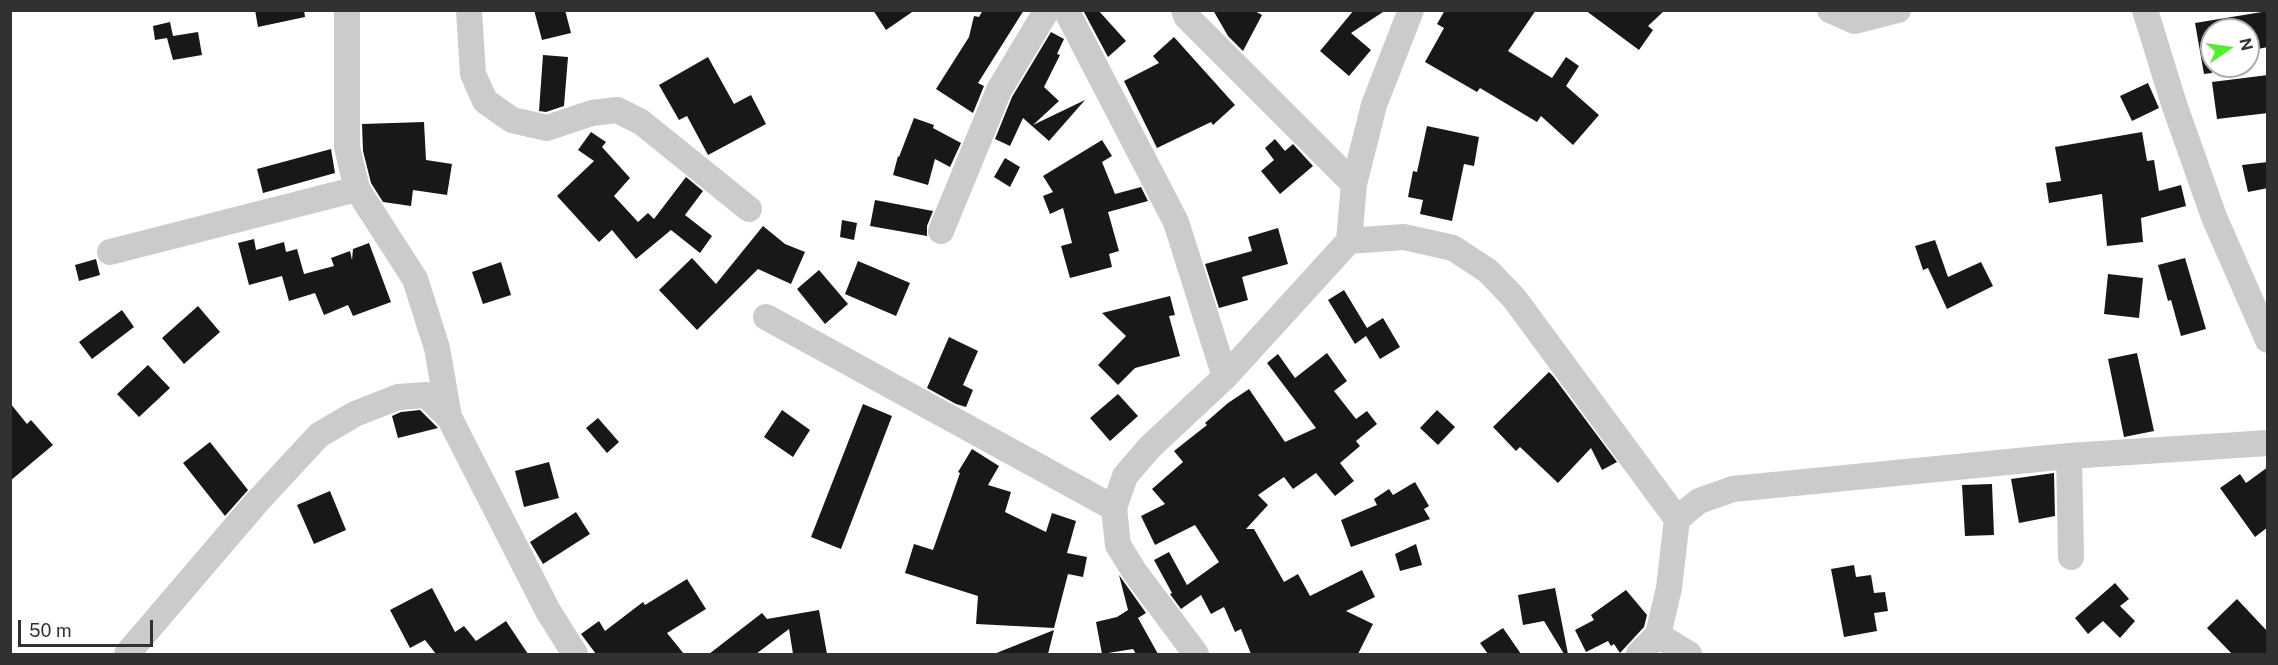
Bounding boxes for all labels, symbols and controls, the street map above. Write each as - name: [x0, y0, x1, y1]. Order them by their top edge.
- north arrow: [2200, 18, 2260, 78]
- text: N: [2235, 36, 2257, 53]
- scale bar: [21, 608, 156, 646]
- text: 50 m: [29, 620, 72, 641]

